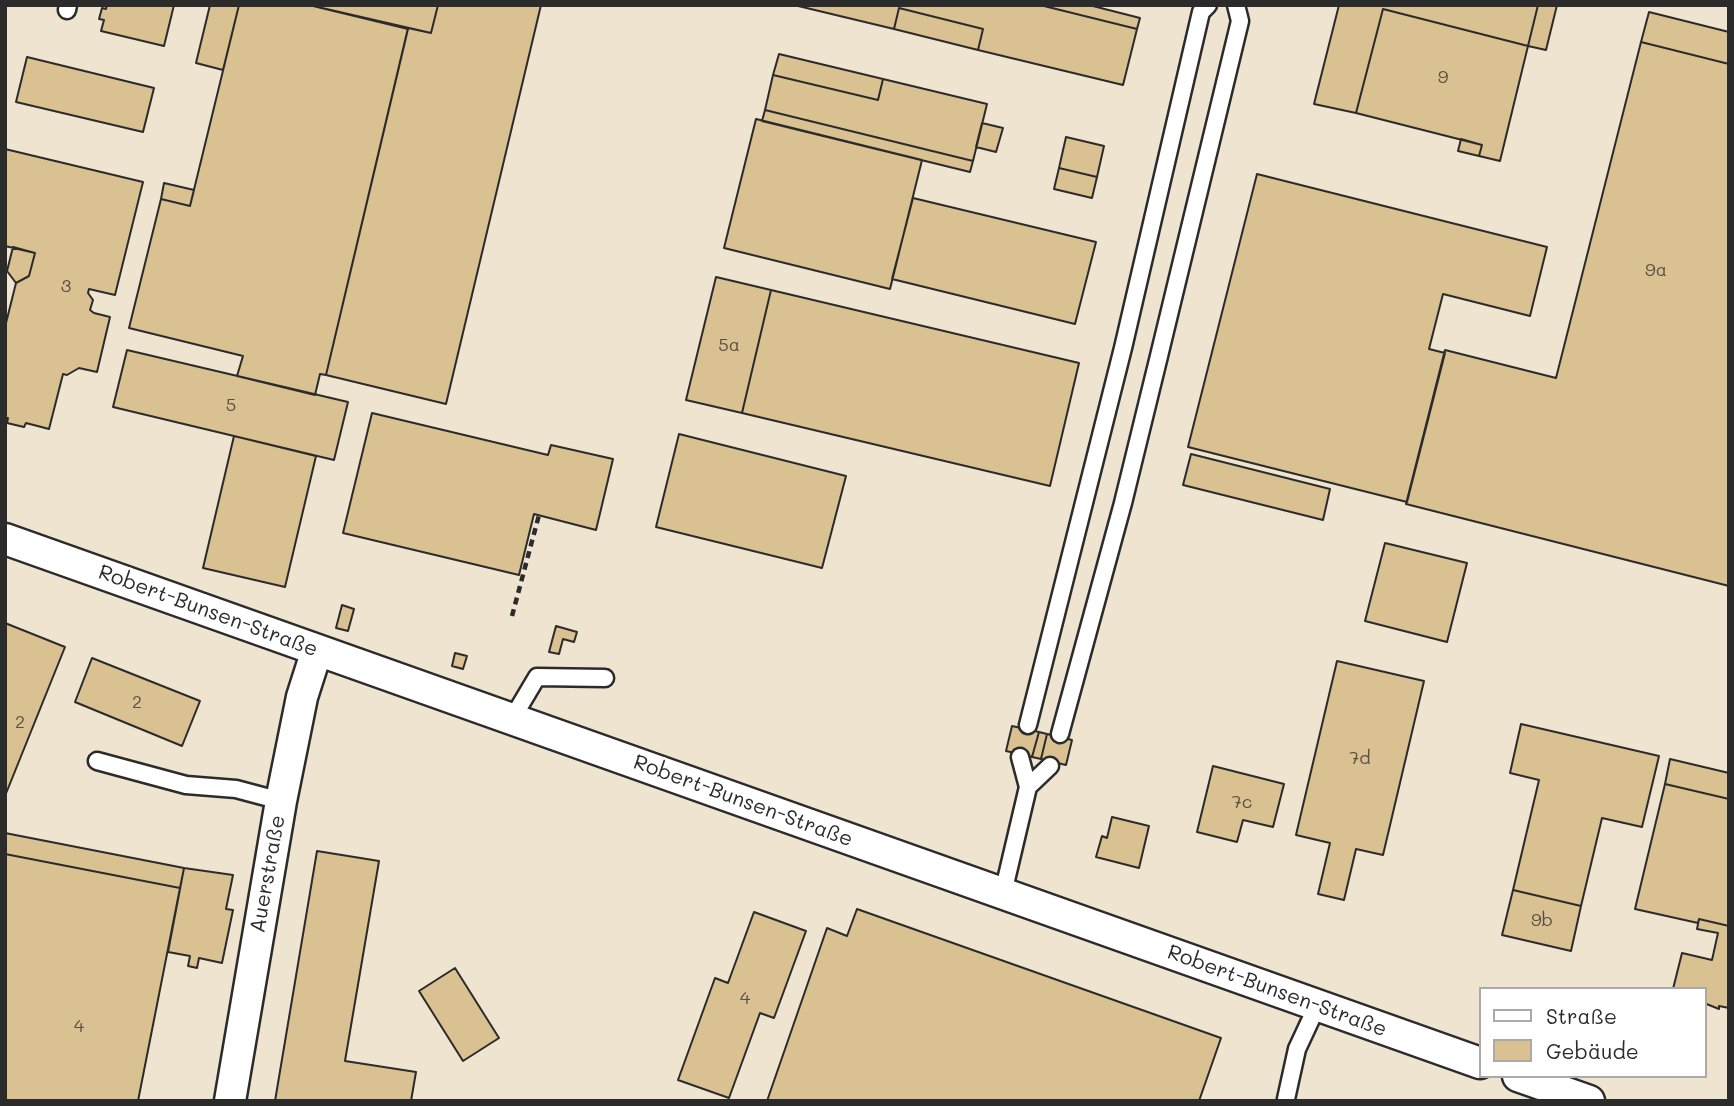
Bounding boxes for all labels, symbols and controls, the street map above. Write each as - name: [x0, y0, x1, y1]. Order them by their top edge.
- house number: 9: [1438, 66, 1448, 88]
- house number: 9a: [1645, 259, 1667, 281]
- house number: 3: [61, 275, 71, 297]
- house number: 5a: [718, 334, 740, 356]
- house number: 5: [226, 394, 236, 416]
- street label: Robert-Bunsen-Straße: [95, 560, 321, 662]
- house number: 2: [132, 691, 142, 713]
- house number: 2: [15, 711, 25, 733]
- house number: 7d: [1349, 747, 1371, 769]
- street label: Robert-Bunsen-Straße: [630, 750, 856, 852]
- house number: 7c: [1232, 791, 1252, 813]
- street label: Auerstraße: [245, 813, 291, 935]
- house number: 9b: [1531, 909, 1553, 931]
- street label: Robert-Bunsen-Straße: [1164, 940, 1390, 1042]
- house number: 4: [740, 987, 750, 1009]
- legend: [1478, 987, 1706, 1078]
- text: Straße: [1546, 1002, 1617, 1029]
- house number: 4: [74, 1015, 84, 1037]
- text: Gebäude: [1546, 1037, 1639, 1064]

